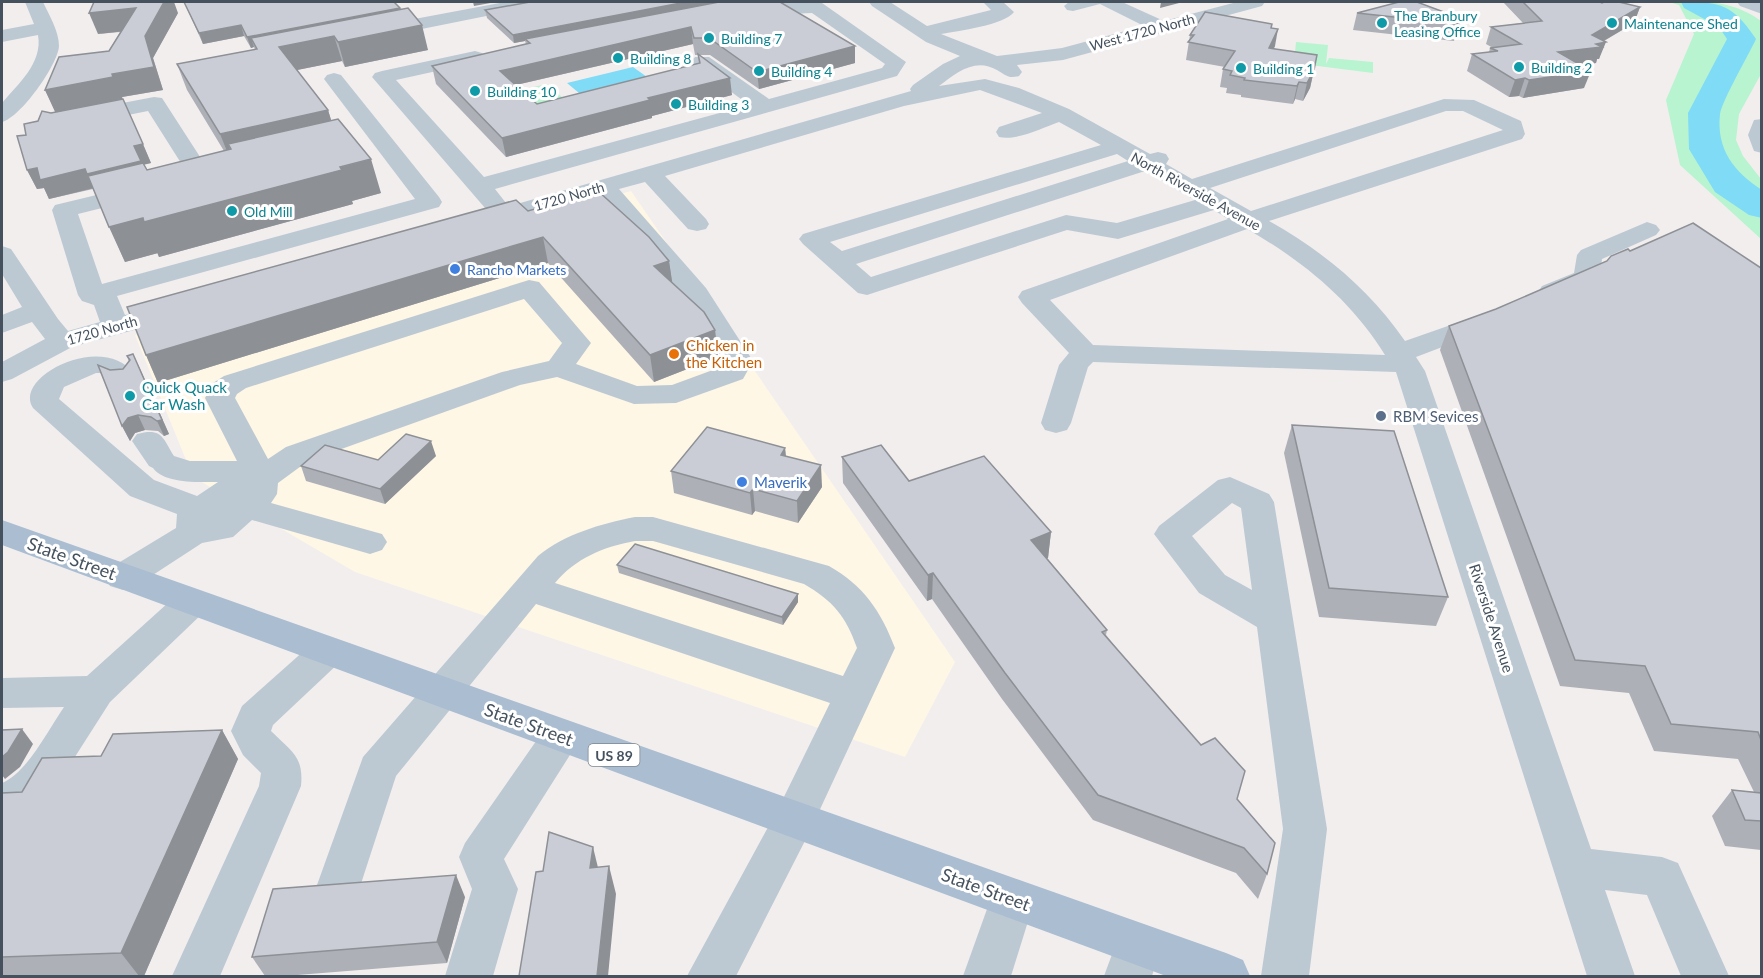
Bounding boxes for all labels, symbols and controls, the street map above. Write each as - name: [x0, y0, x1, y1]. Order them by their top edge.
- place label: The Branbury Leasing Office: [1394, 7, 1481, 40]
- street label: West 1720 North: [1088, 10, 1196, 54]
- place label: Maintenance Shed: [1624, 15, 1738, 32]
- marker: The Branbury Leasing Office: [1375, 16, 1389, 30]
- marker: Maintenance Shed: [1605, 16, 1619, 30]
- place label: Building 7: [721, 30, 782, 47]
- marker: Building 7: [702, 31, 716, 45]
- place label: Building 8: [630, 50, 691, 67]
- marker: Building 8: [611, 51, 625, 65]
- place label: Building 2: [1531, 59, 1592, 76]
- place label: Building 1: [1253, 60, 1314, 77]
- marker: Building 2: [1512, 60, 1526, 74]
- marker: Building 1: [1234, 61, 1248, 75]
- place label: Building 4: [771, 63, 832, 80]
- marker: Building 4: [752, 64, 766, 78]
- place label: Building 10: [487, 83, 557, 100]
- marker: Building 10: [468, 84, 482, 98]
- place label: Building 3: [688, 96, 749, 113]
- marker: Building 3: [669, 97, 683, 111]
- street label: North Riverside Avenue: [1128, 148, 1264, 234]
- street label: 1720 North: [532, 178, 606, 214]
- place label: Old Mill: [244, 203, 293, 220]
- marker: Old Mill: [225, 204, 239, 218]
- place label: Rancho Markets: [467, 261, 566, 278]
- marker: Rancho Markets: [448, 262, 462, 276]
- street label: 1720 North: [65, 312, 139, 348]
- place label: Chicken in the Kitchen: [686, 336, 762, 371]
- marker: Chicken in the Kitchen: [667, 347, 681, 361]
- place label: Quick Quack Car Wash: [142, 378, 227, 413]
- marker: Quick Quack Car Wash: [123, 389, 137, 403]
- place label: RBM Sevices: [1393, 407, 1479, 425]
- marker: RBM Sevices: [1374, 409, 1388, 423]
- place label: Maverik: [754, 473, 808, 491]
- marker: Maverik: [735, 475, 749, 489]
- street label: State Street: [25, 532, 120, 584]
- street label: Riverside Avenue: [1466, 561, 1518, 675]
- street label: State Street: [482, 698, 577, 750]
- road number: US 89: [588, 744, 640, 766]
- street label: State Street: [939, 863, 1034, 915]

